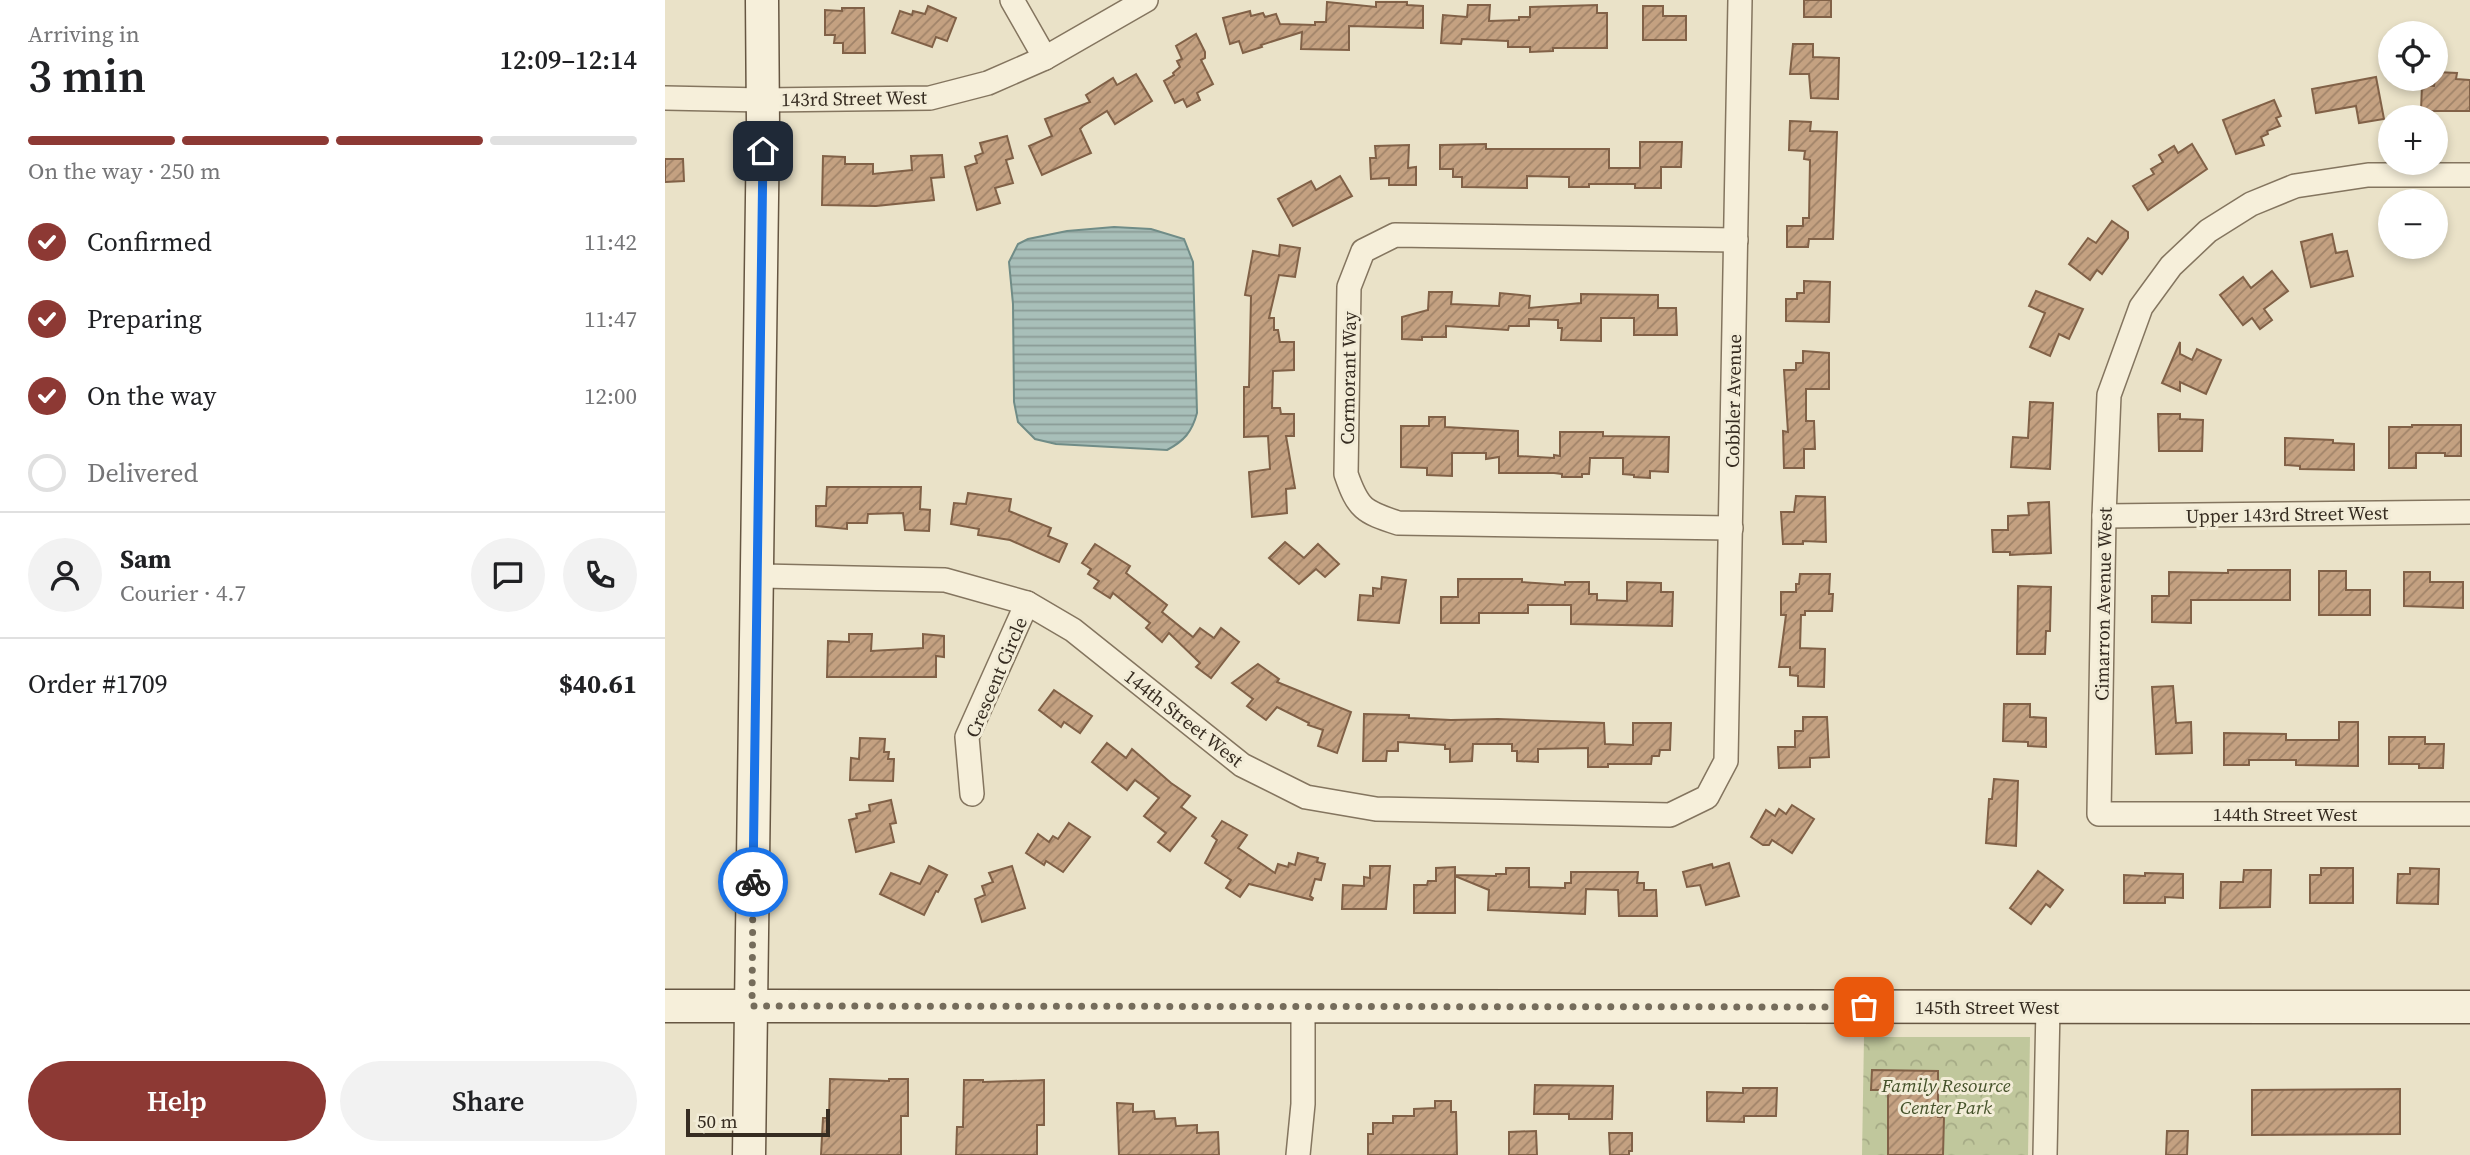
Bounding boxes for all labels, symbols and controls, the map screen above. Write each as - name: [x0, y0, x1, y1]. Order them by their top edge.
- text: Arriving in: [28, 18, 140, 50]
- map controls: [2378, 21, 2448, 259]
- button: locate: [2378, 21, 2448, 91]
- text: 12:09–12:14: [500, 42, 637, 78]
- text: 3 min: [28, 44, 146, 107]
- street label: 143rd Street West: [781, 84, 928, 112]
- button: +: [2378, 105, 2448, 175]
- pin: [733, 121, 793, 181]
- icon: home: [744, 132, 782, 170]
- text: On the way · 250 m: [28, 155, 221, 187]
- button: −: [2378, 189, 2448, 259]
- icon: check: [28, 223, 66, 261]
- text: Confirmed: [87, 224, 212, 260]
- text: 11:42: [584, 226, 637, 258]
- icon: check: [28, 300, 66, 338]
- text: Preparing: [87, 301, 202, 337]
- text: 11:47: [584, 303, 637, 335]
- street label: Cormorant Way: [1334, 311, 1362, 445]
- street label: Cobbler Avenue: [1719, 334, 1747, 468]
- icon: check: [28, 377, 66, 415]
- text: On the way: [87, 378, 216, 414]
- text: 12:00: [584, 380, 637, 412]
- text: Delivered: [87, 455, 198, 491]
- street label: Upper 143rd Street West: [2185, 499, 2389, 529]
- street label: Cimarron Avenue West: [2088, 506, 2118, 701]
- button: person: [28, 538, 102, 612]
- button: chat: [471, 538, 545, 612]
- button: phone: [563, 538, 637, 612]
- text: Sam: [120, 541, 171, 577]
- text: Courier · 4.7: [120, 577, 246, 609]
- street label: Crescent Circle: [959, 613, 1033, 741]
- street label: 144th Street West: [1119, 663, 1250, 773]
- text: Order #1709: [28, 666, 168, 702]
- text: $40.61: [559, 666, 637, 702]
- street label: 144th Street West: [2213, 801, 2358, 827]
- courier: [718, 847, 788, 917]
- icon: bike: [734, 863, 772, 901]
- pin: [1834, 977, 1894, 1037]
- icon: bag: [1845, 988, 1883, 1026]
- street label: 145th Street West: [1915, 994, 2060, 1020]
- button: Help: [28, 1061, 326, 1141]
- button: Share: [340, 1061, 637, 1141]
- park label: Family Resource Center Park: [1881, 1072, 2011, 1120]
- scale bar: [686, 1106, 829, 1138]
- text: 50 m: [697, 1108, 738, 1134]

